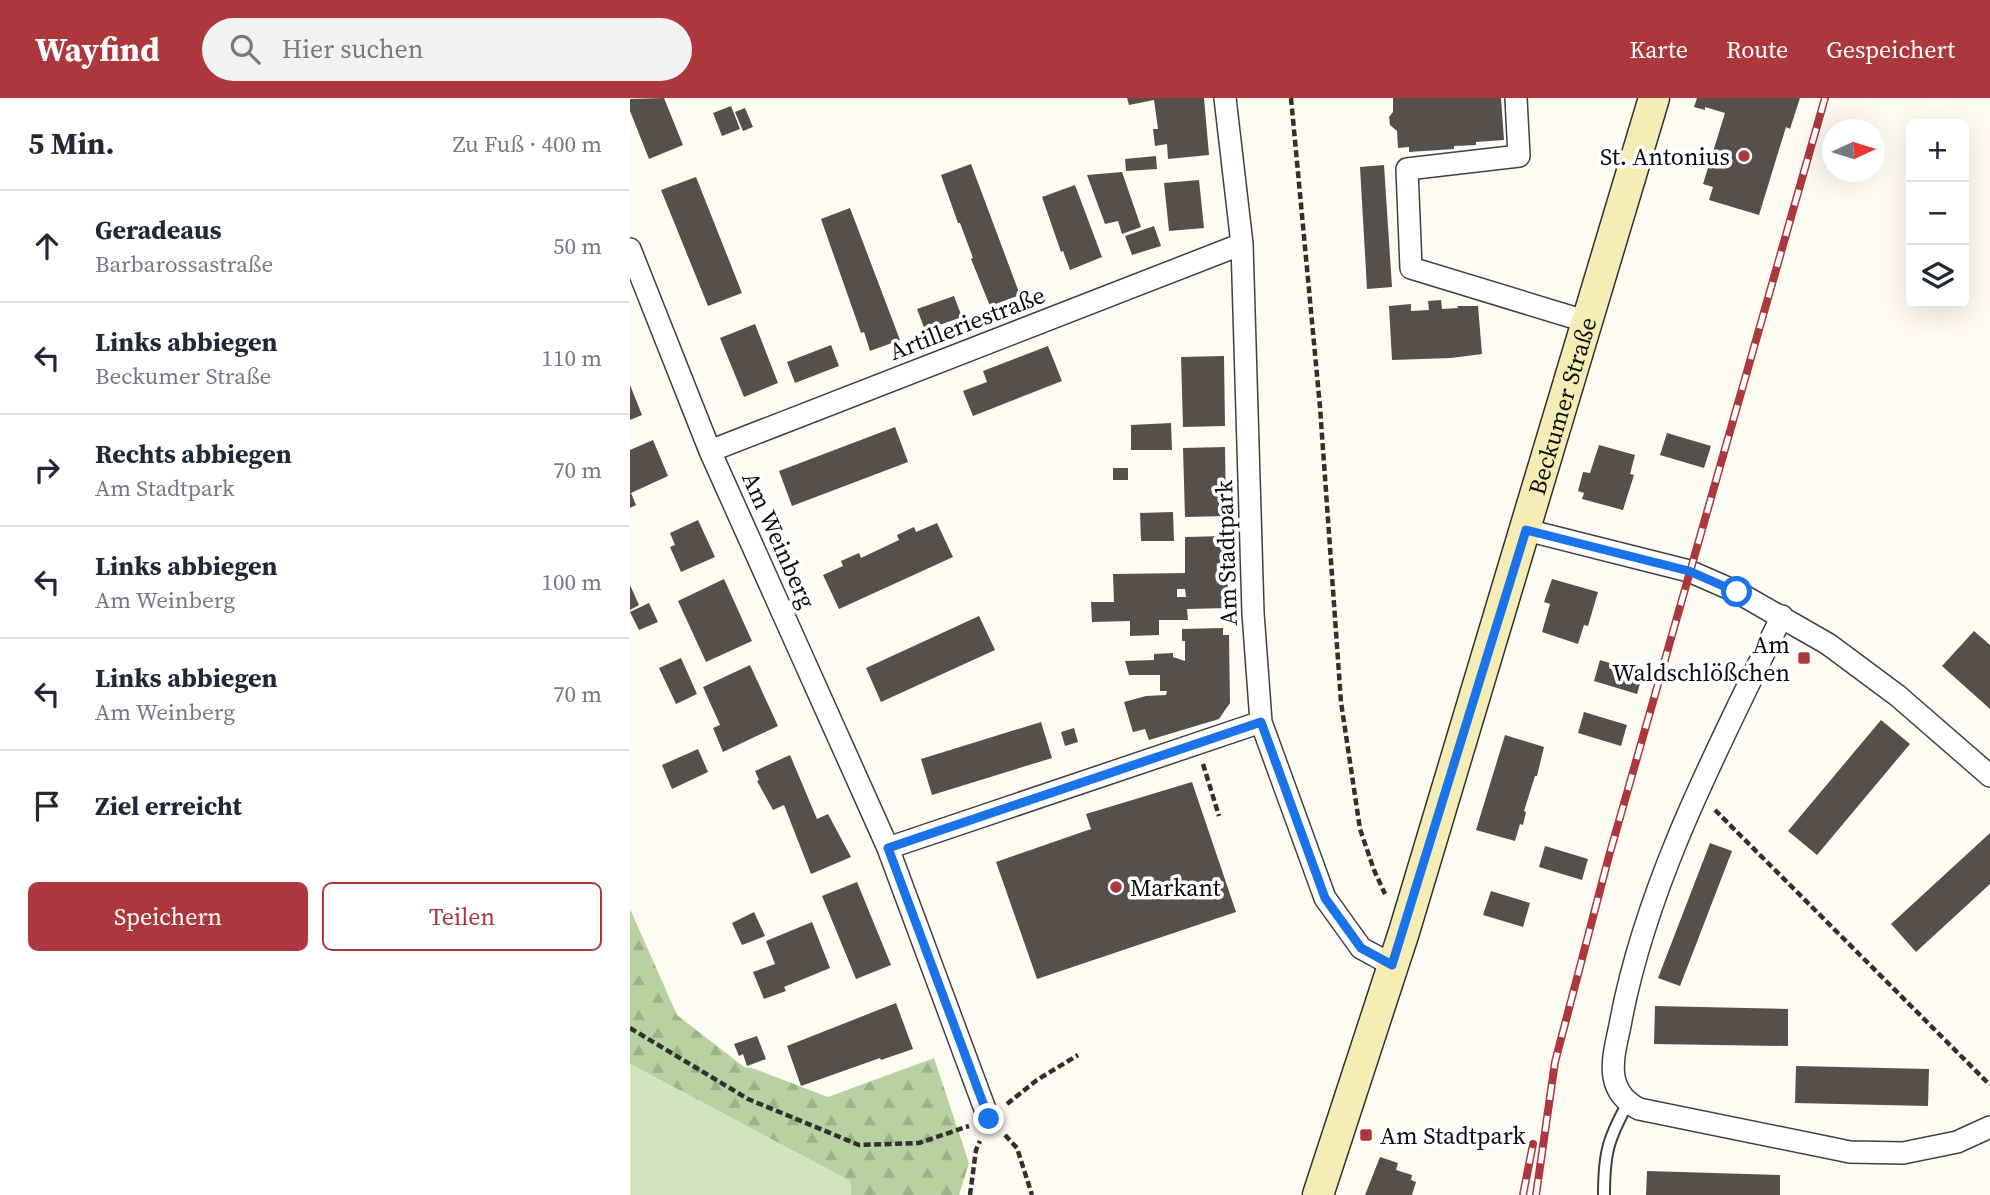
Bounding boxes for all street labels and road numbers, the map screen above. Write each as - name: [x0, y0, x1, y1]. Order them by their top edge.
- street label: Artilleriestraße: [884, 278, 1050, 368]
- street label: Beckumer Straße: [1519, 313, 1604, 499]
- street label: Am Weinberg: [734, 467, 824, 613]
- street label: Am Stadtpark: [1207, 479, 1245, 626]

